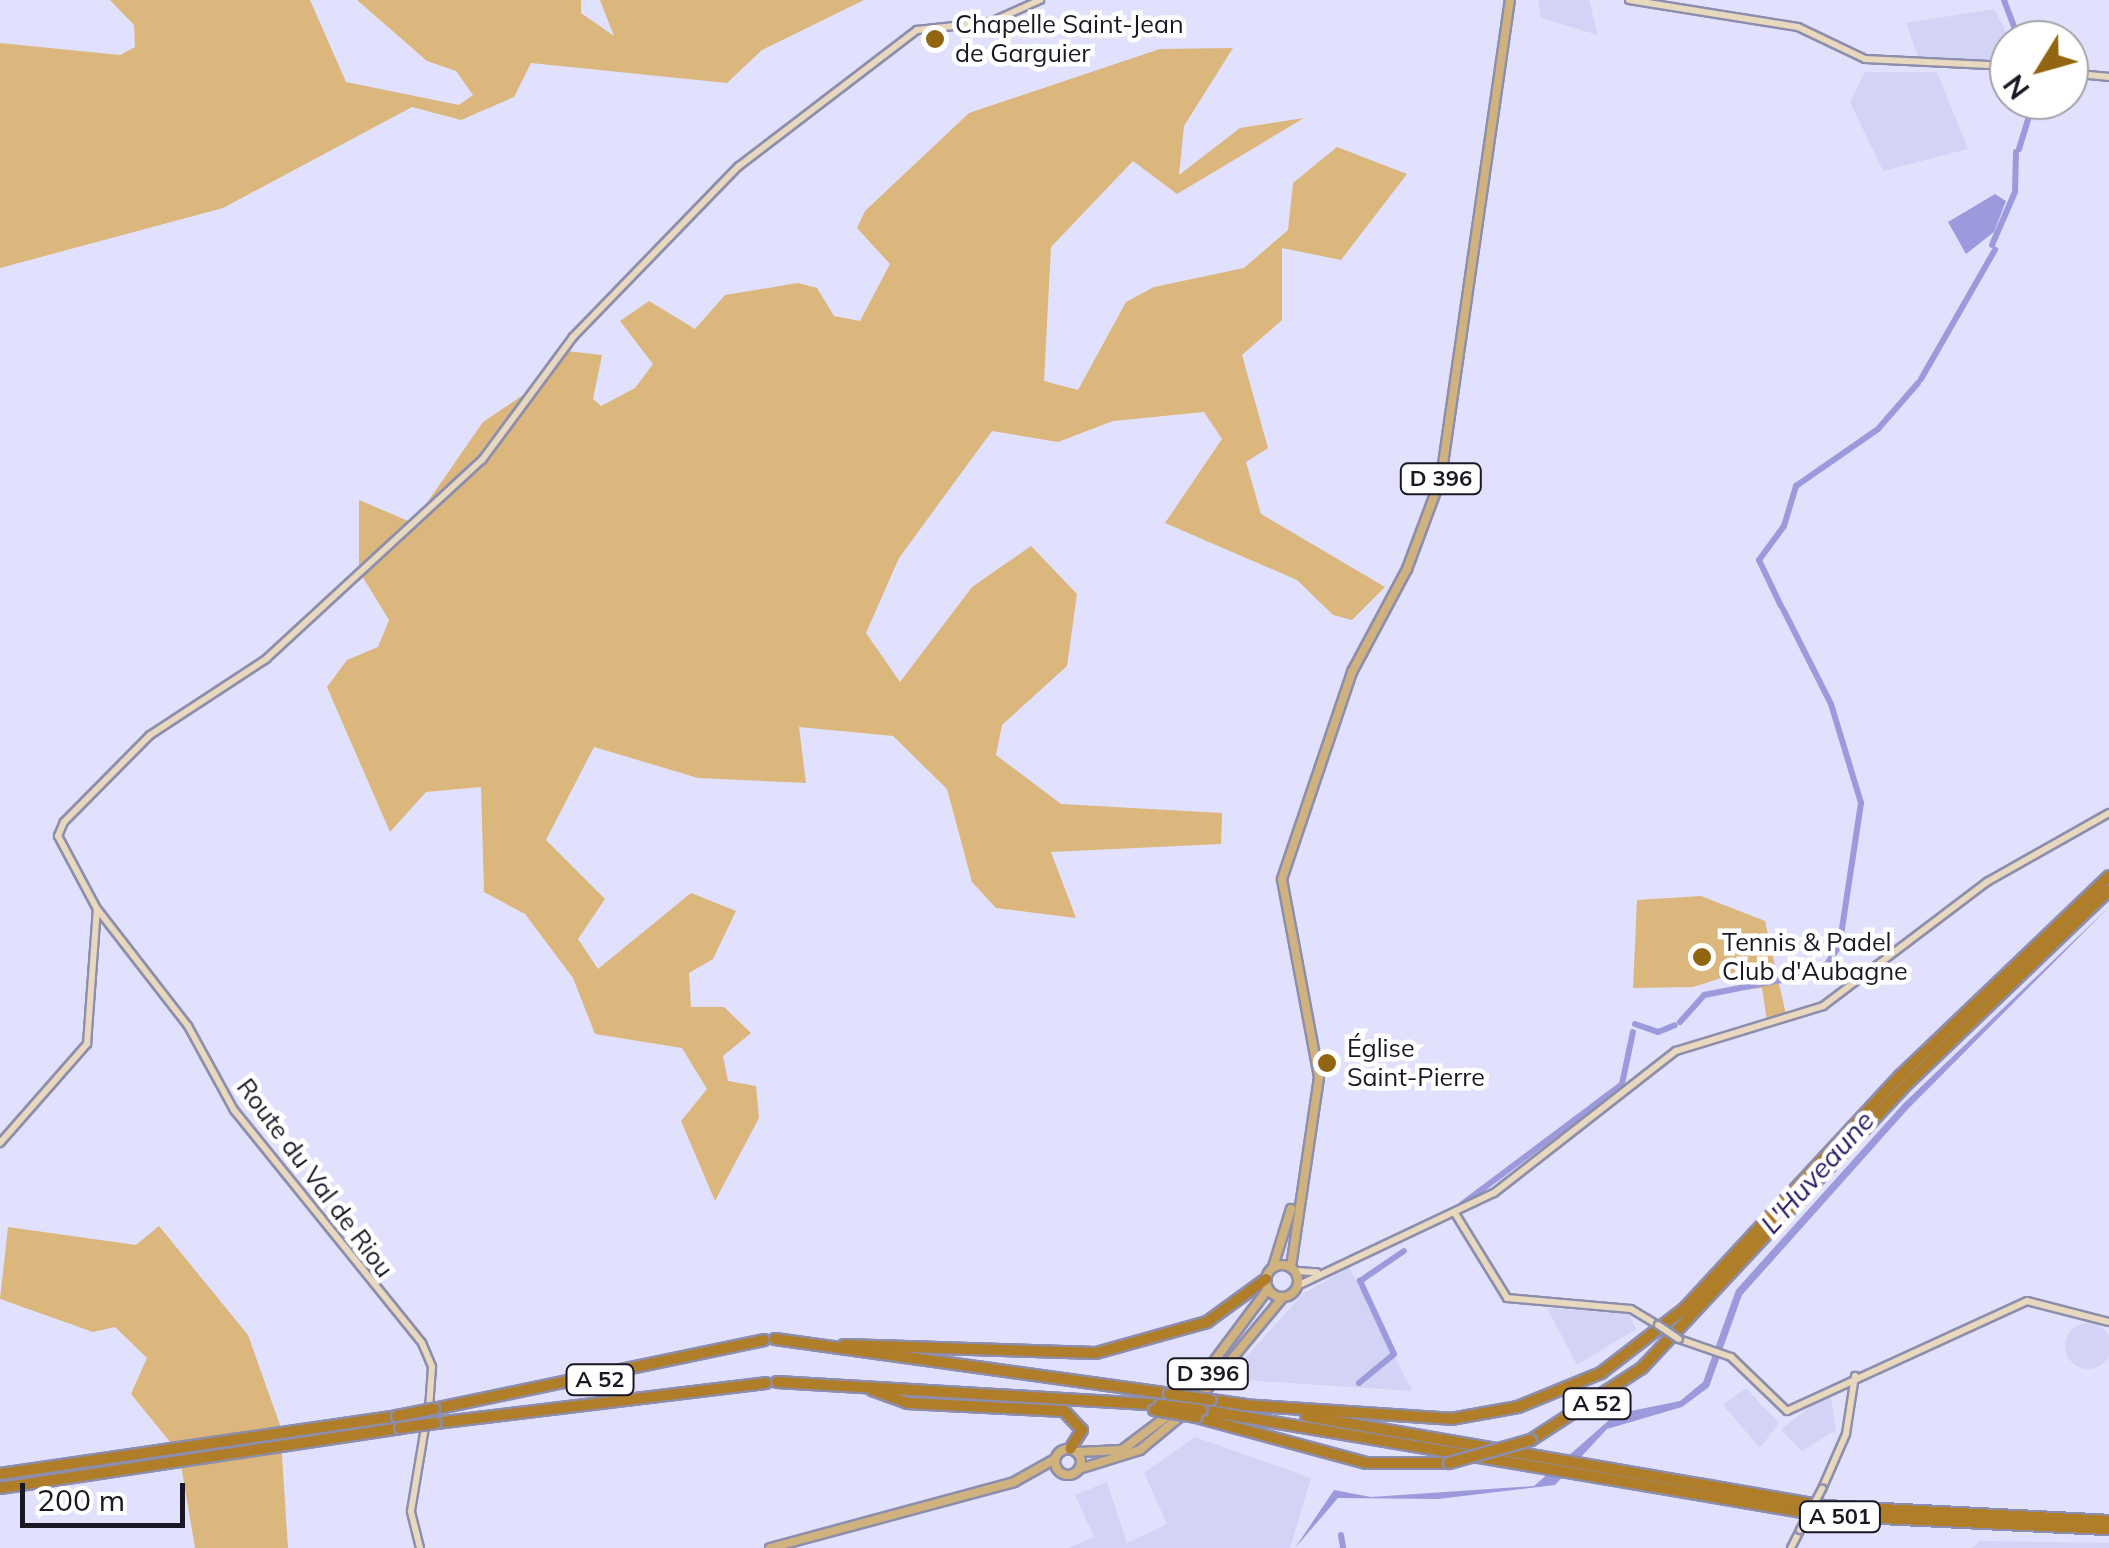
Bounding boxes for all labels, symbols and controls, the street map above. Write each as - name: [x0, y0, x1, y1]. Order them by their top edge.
- place label: Chapelle Saint-Jean de Garguier: [955, 10, 1184, 69]
- north arrow: [1989, 20, 2089, 120]
- marker: Chapelle Saint-Jean de Garguier: [924, 28, 946, 50]
- text: N: [1996, 68, 2037, 106]
- road number: D 396: [1398, 462, 1484, 496]
- place label: Tennis & Padel Club d'Aubagne: [1722, 928, 1908, 987]
- marker: Tennis & Padel Club d'Aubagne: [1691, 946, 1713, 968]
- place label: Église Saint-Pierre: [1347, 1034, 1485, 1093]
- marker: Église Saint-Pierre: [1316, 1052, 1338, 1074]
- street label: Route du Val de Riou: [231, 1073, 399, 1283]
- water label: L'Huveaune: [1753, 1104, 1881, 1240]
- road number: D 396: [1166, 1357, 1250, 1391]
- road number: A 52: [565, 1363, 635, 1397]
- road number: A 52: [1562, 1387, 1632, 1421]
- scale bar: [25, 1463, 190, 1525]
- text: 200 m: [37, 1481, 125, 1519]
- road number: A 501: [1798, 1500, 1882, 1534]

